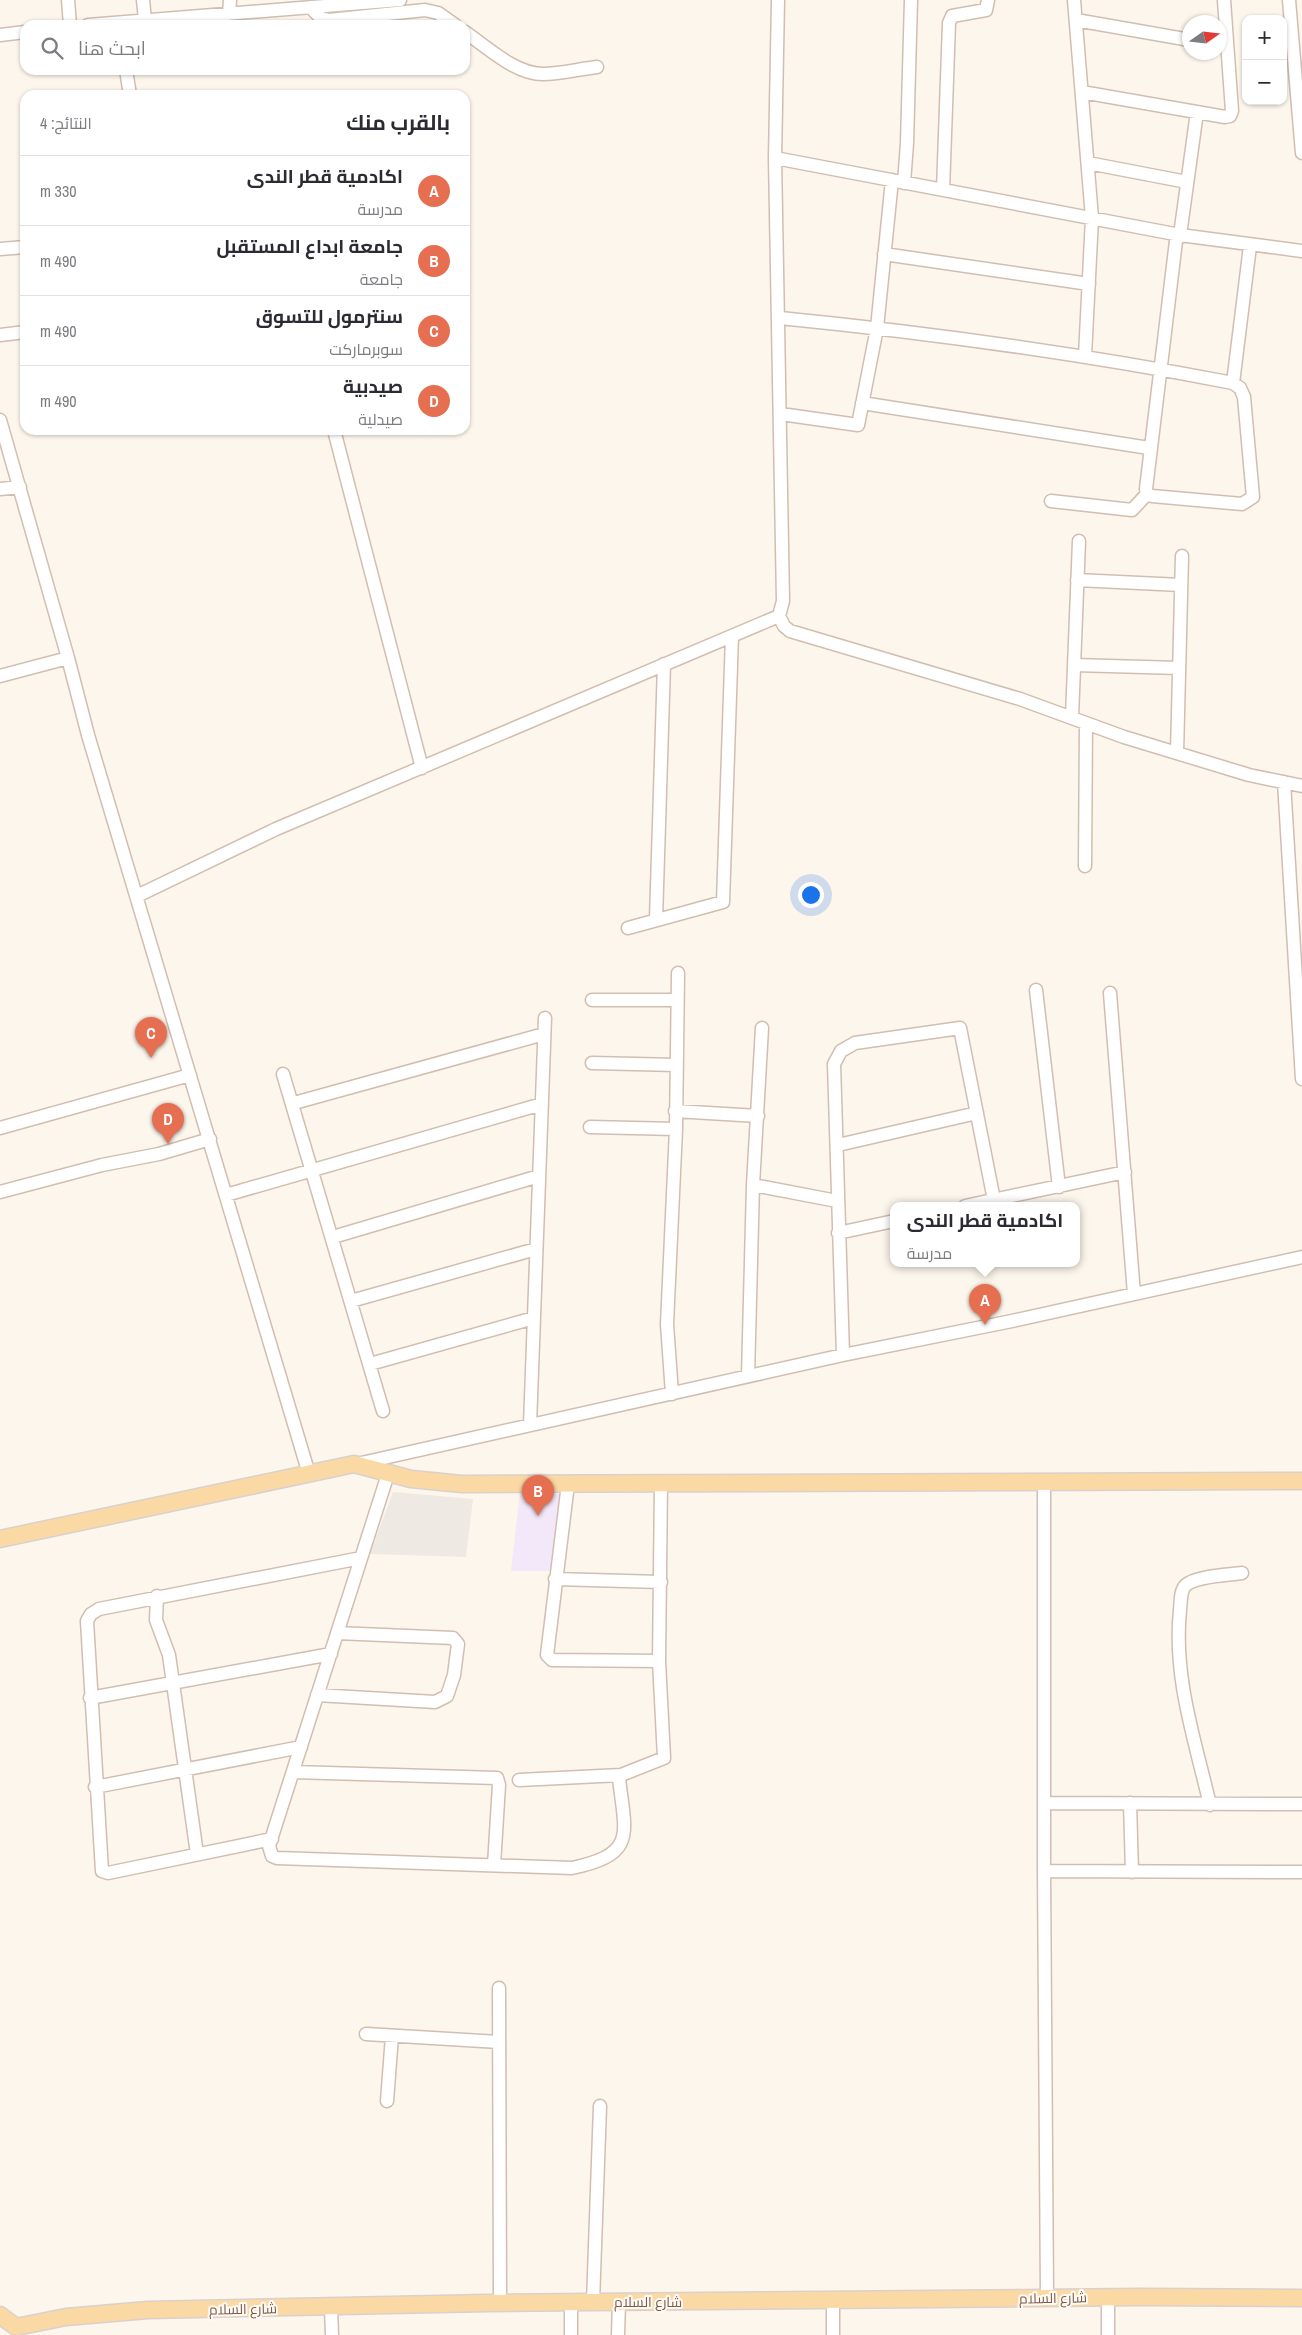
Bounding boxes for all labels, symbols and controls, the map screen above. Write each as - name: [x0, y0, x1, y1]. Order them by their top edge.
- north arrow: [1182, 15, 1227, 60]
- map controls: [1242, 15, 1287, 105]
- button: +: [1242, 15, 1287, 60]
- search box: [20, 20, 470, 75]
- icon: search: [38, 34, 66, 62]
- text: ابحث هنا: [78, 35, 146, 61]
- button: −: [1242, 60, 1287, 105]
- text: بالقرب منك: [346, 108, 450, 137]
- text: النتائج: 4: [40, 112, 92, 134]
- text: اكادمية قطر الندى: [247, 163, 403, 189]
- text: 330 m: [40, 180, 76, 202]
- text: A: [429, 180, 439, 202]
- text: مدرسة: [357, 198, 403, 220]
- text: جامعة ابداع المستقبل: [217, 233, 403, 259]
- text: 490 m: [40, 250, 76, 272]
- text: B: [429, 250, 439, 272]
- text: جامعة: [360, 268, 403, 290]
- text: سنترمول للتسوق: [256, 303, 403, 329]
- text: 490 m: [40, 320, 76, 342]
- text: C: [429, 320, 439, 342]
- text: سوبرماركت: [329, 338, 403, 360]
- text: صيدبية: [343, 373, 403, 399]
- text: 490 m: [40, 390, 76, 412]
- text: D: [429, 390, 439, 412]
- text: صيدلية: [358, 408, 403, 430]
- your location: [798, 882, 824, 908]
- pin: C: [135, 1017, 167, 1058]
- pin: D: [152, 1103, 184, 1144]
- popup: [890, 1202, 1080, 1267]
- text: اكادمية قطر الندى: [907, 1207, 1063, 1233]
- text: مدرسة: [907, 1242, 952, 1264]
- pin: A: [969, 1284, 1001, 1325]
- pin: B: [522, 1475, 554, 1516]
- street label: شارع السلام: [1019, 2288, 1087, 2309]
- street label: شارع السلام: [614, 2293, 682, 2312]
- street label: شارع السلام: [209, 2299, 277, 2320]

